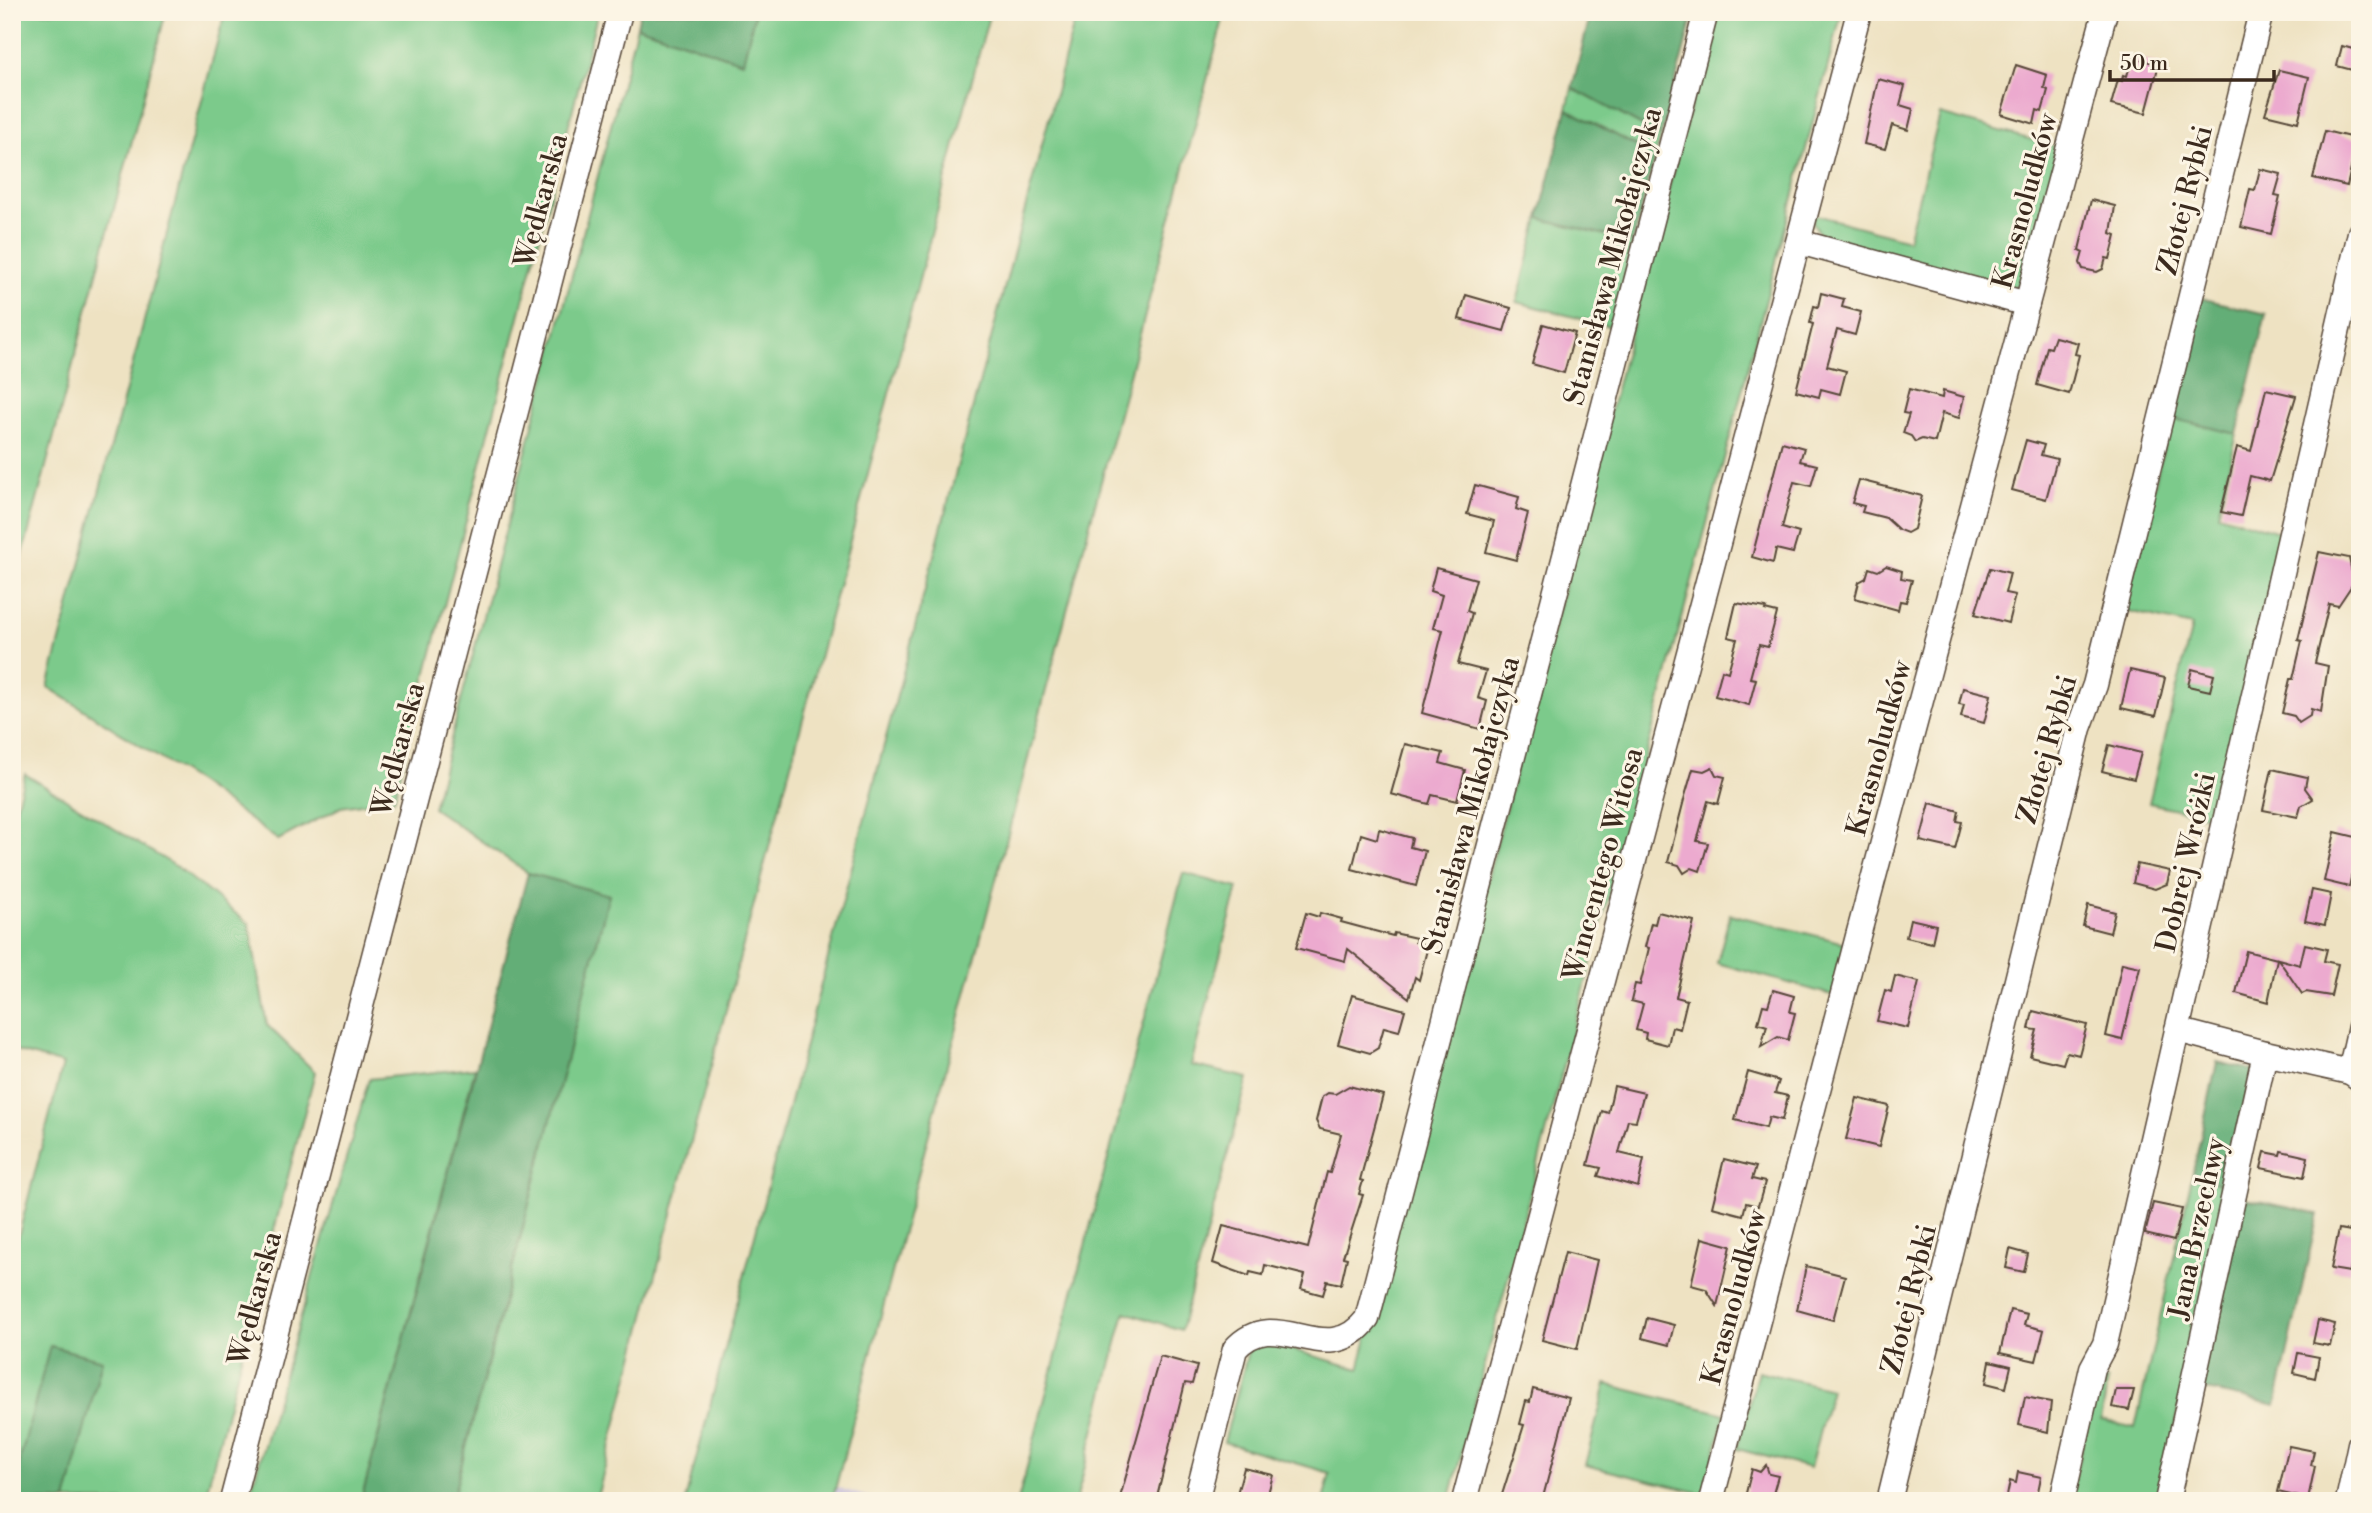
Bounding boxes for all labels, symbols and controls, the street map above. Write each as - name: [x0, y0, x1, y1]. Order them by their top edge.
- scale bar: [2110, 38, 2274, 82]
- text: 50 m: [2120, 51, 2168, 77]
- street label: Stanisława Mikołajczyka: [1557, 103, 1670, 409]
- street label: Krasnoludków: [1985, 109, 2066, 293]
- street label: Złotej Rybki: [2150, 122, 2221, 279]
- street label: Wędkarska: [507, 129, 576, 272]
- street label: Stanisława Mikołajczyka: [1415, 652, 1528, 958]
- street label: Krasnoludków: [1839, 656, 1920, 840]
- street label: Złotej Rybki: [2009, 671, 2085, 828]
- street label: Wędkarska: [364, 678, 433, 821]
- street label: Wincentego Witosa: [1555, 743, 1652, 986]
- street label: Dobrej Wróżki: [2149, 769, 2224, 956]
- street label: Jana Brzechwy: [2161, 1134, 2234, 1324]
- street label: Krasnoludków: [1694, 1205, 1775, 1389]
- street label: Złotej Rybki: [1874, 1221, 1945, 1378]
- street label: Wędkarska: [221, 1227, 290, 1370]

